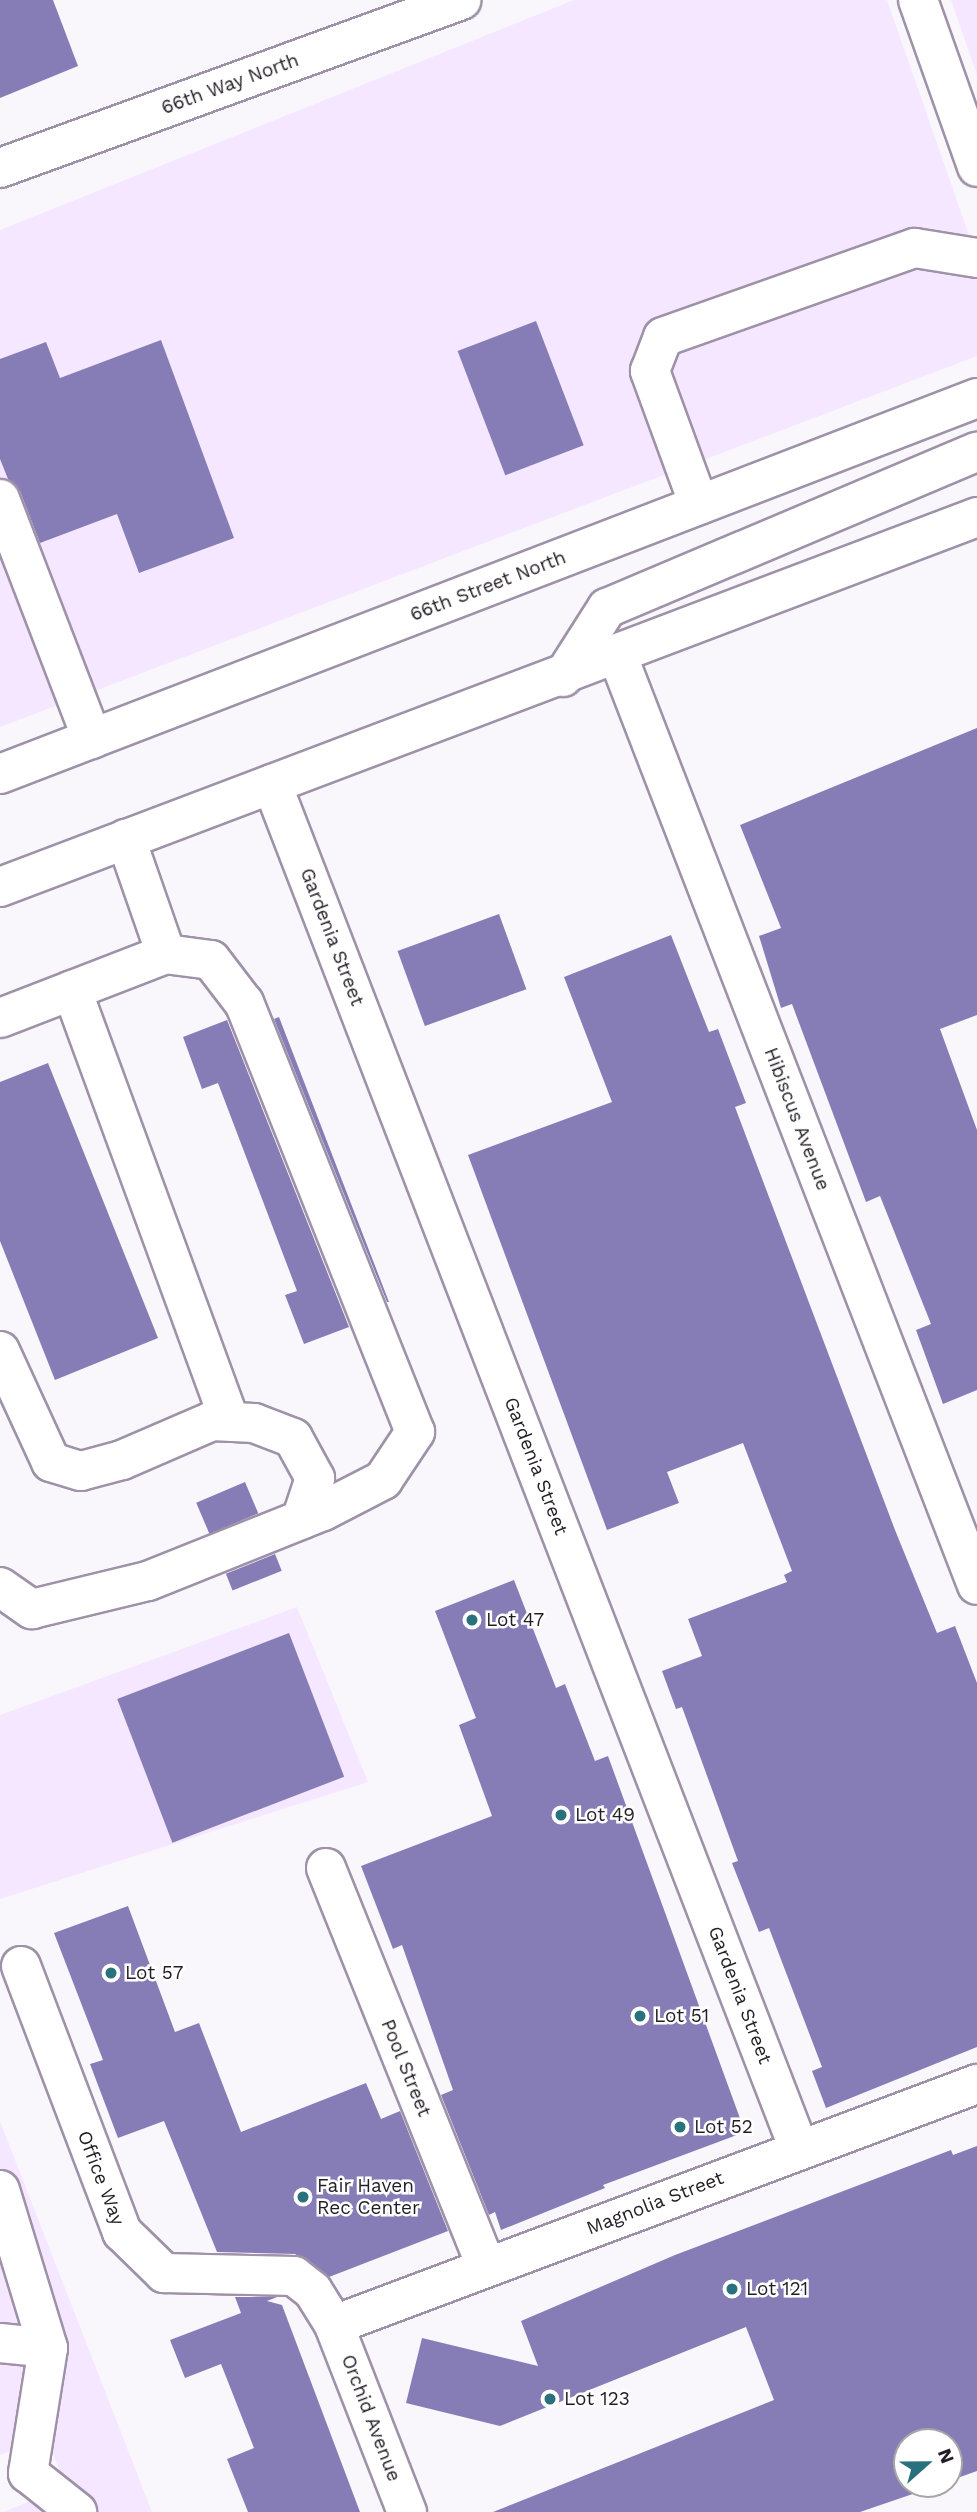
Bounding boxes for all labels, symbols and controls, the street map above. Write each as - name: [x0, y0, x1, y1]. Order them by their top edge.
- street label: 66th Way North: [158, 48, 302, 120]
- street label: 66th Street North: [407, 546, 569, 626]
- street label: Gardenia Street: [295, 865, 369, 1009]
- street label: Hibiscus Avenue: [759, 1044, 835, 1194]
- street label: Gardenia Street: [499, 1394, 573, 1538]
- place label: Lot 47: [486, 1609, 544, 1631]
- marker: Lot 47: [464, 1612, 480, 1628]
- place label: Lot 49: [575, 1804, 635, 1826]
- marker: Lot 49: [553, 1807, 569, 1823]
- street label: Gardenia Street: [703, 1923, 777, 2067]
- place label: Lot 57: [125, 1962, 183, 1984]
- marker: Lot 57: [103, 1965, 119, 1981]
- place label: Lot 51: [654, 2005, 709, 2027]
- marker: Lot 51: [632, 2008, 648, 2024]
- street label: Pool Street: [376, 2016, 436, 2120]
- place label: Lot 52: [694, 2116, 753, 2138]
- marker: Lot 52: [672, 2119, 688, 2135]
- street label: Office Way: [72, 2127, 130, 2229]
- street label: Magnolia Street: [583, 2166, 727, 2240]
- place label: Fair Haven Rec Center: [317, 2175, 420, 2219]
- marker: Fair Haven Rec Center: [295, 2189, 311, 2205]
- place label: Lot 121: [746, 2278, 809, 2300]
- marker: Lot 121: [724, 2281, 740, 2297]
- street label: Orchid Avenue: [336, 2351, 406, 2485]
- place label: Lot 123: [564, 2388, 630, 2410]
- marker: Lot 123: [542, 2391, 558, 2407]
- north arrow: [893, 2428, 963, 2498]
- text: N: [933, 2445, 959, 2467]

